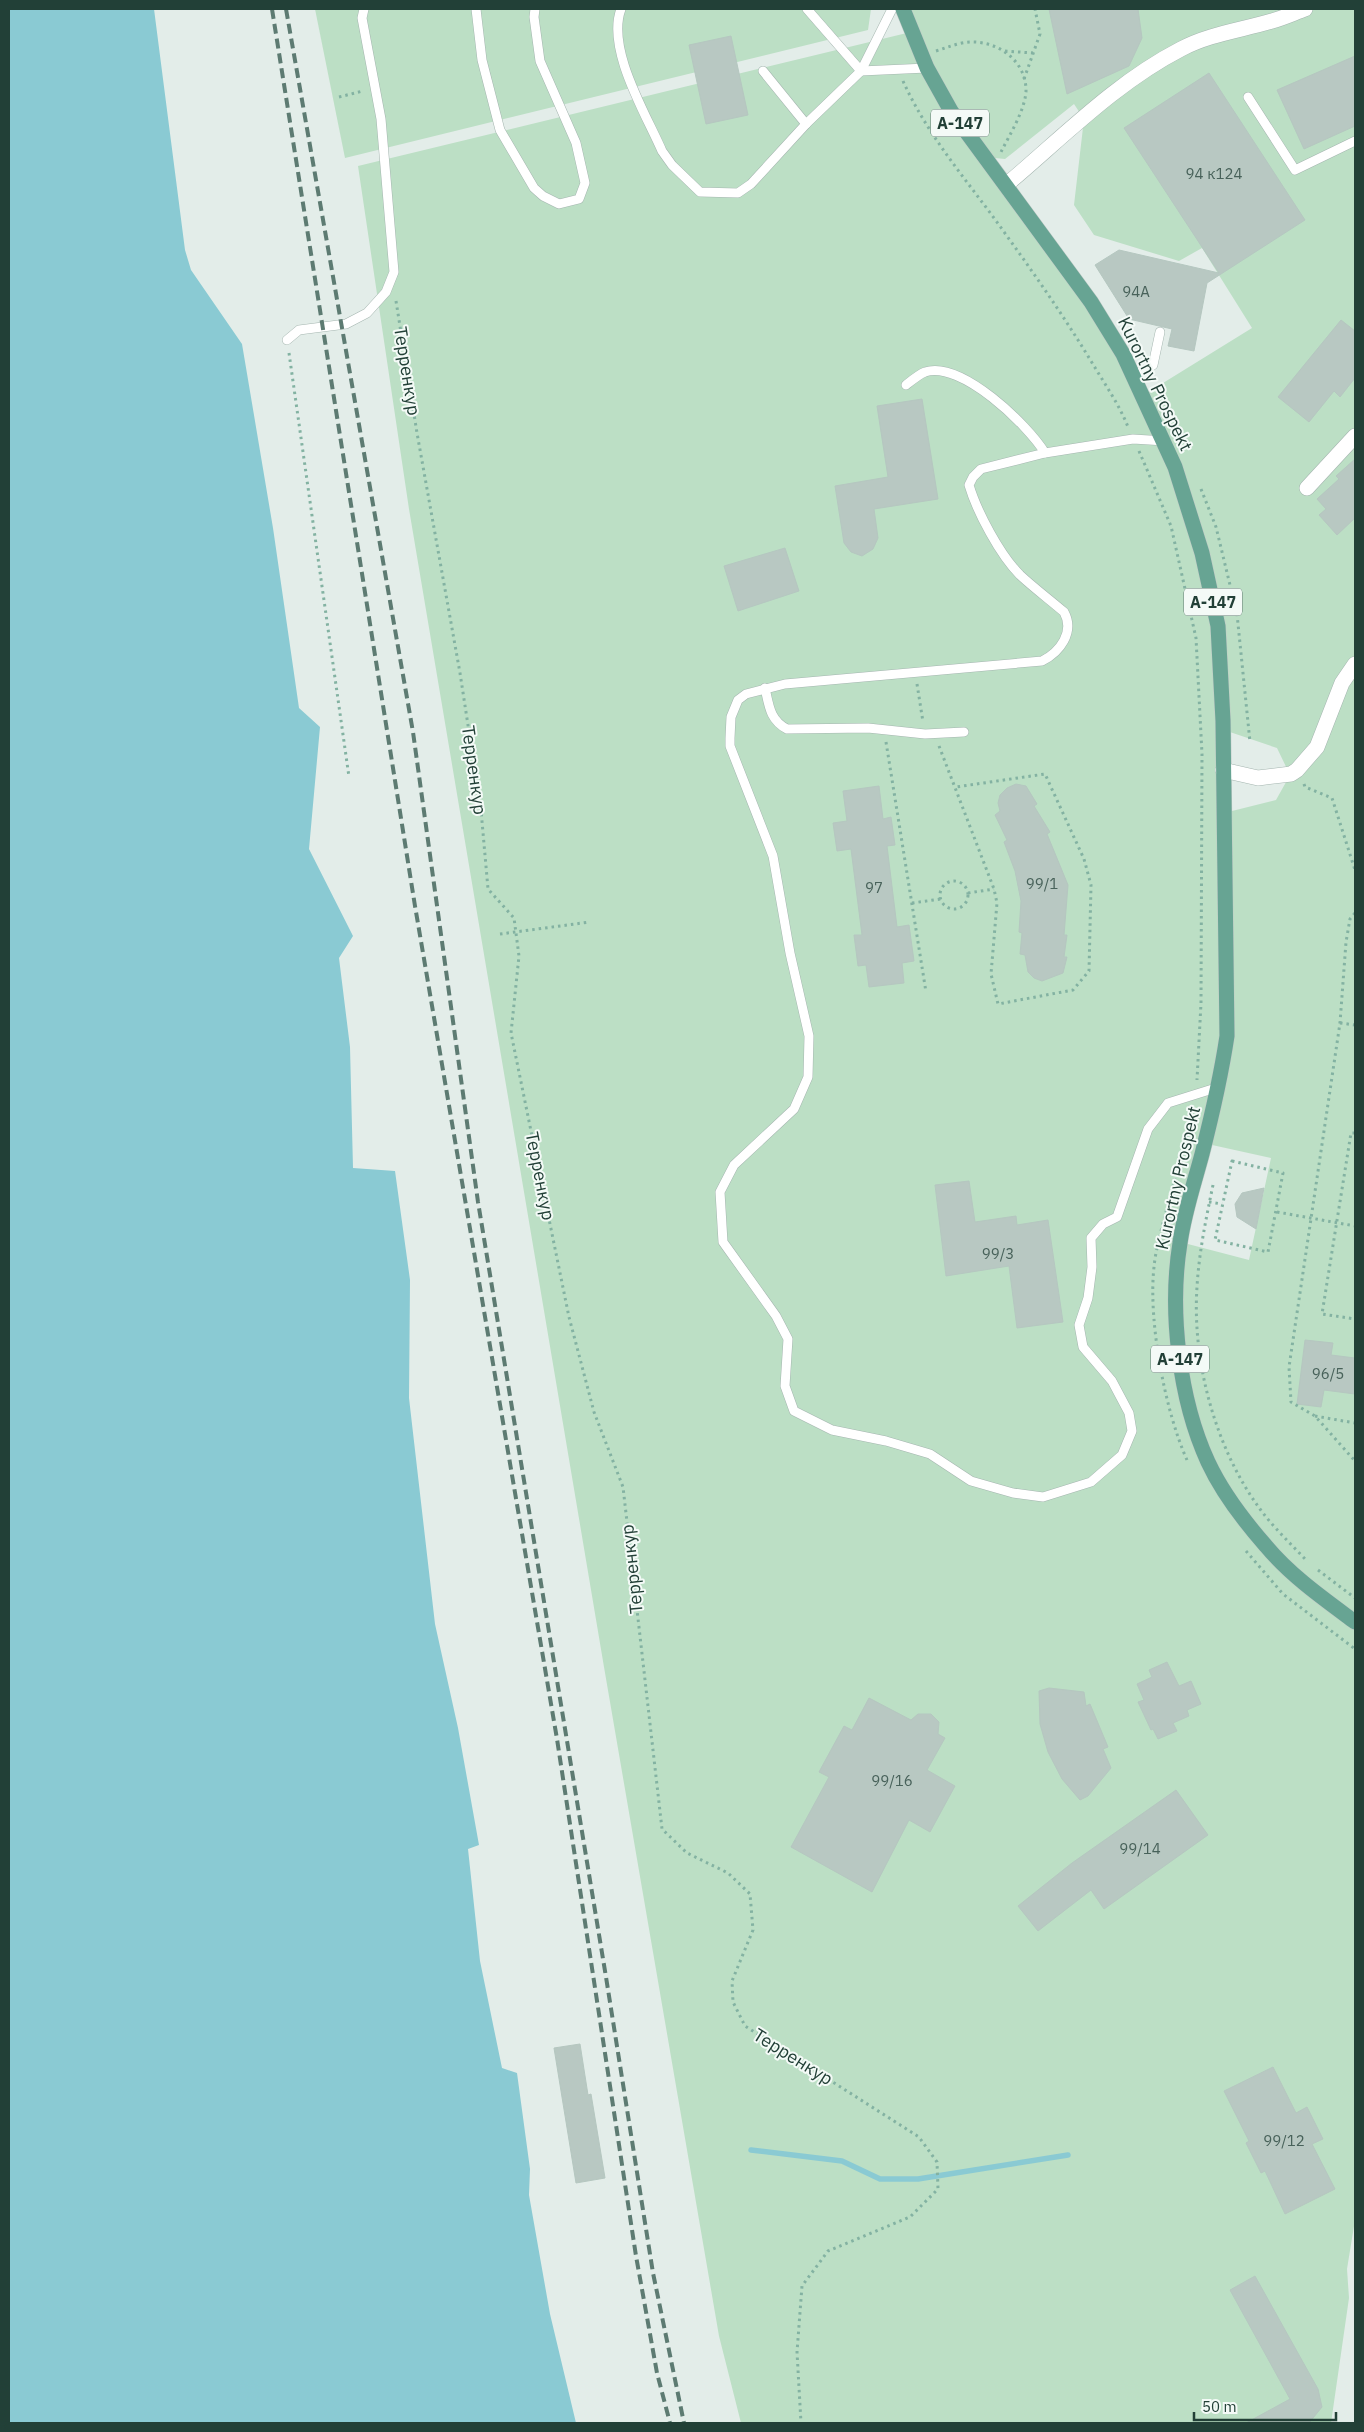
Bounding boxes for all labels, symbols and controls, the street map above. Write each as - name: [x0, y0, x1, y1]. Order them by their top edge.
- road number: А-147: [931, 110, 989, 136]
- house number: 94 к124: [1186, 164, 1242, 183]
- house number: 94А: [1122, 282, 1150, 301]
- street label: Kurortny Prospekt: [1113, 313, 1198, 455]
- street label: Терренкур: [389, 325, 426, 417]
- road number: А-147: [1184, 588, 1242, 616]
- street label: Терренкур: [457, 724, 492, 816]
- house number: 99/1: [1026, 874, 1058, 893]
- house number: 97: [865, 878, 883, 897]
- street label: Kurortny Prospekt: [1150, 1104, 1205, 1252]
- street label: Терренкур: [521, 1130, 560, 1222]
- house number: 99/3: [982, 1244, 1014, 1263]
- road number: А-147: [1151, 1346, 1209, 1372]
- house number: 96/5: [1312, 1364, 1344, 1383]
- street label: Терренкур: [615, 1523, 648, 1615]
- house number: 99/16: [871, 1771, 913, 1790]
- house number: 99/14: [1119, 1839, 1161, 1858]
- street label: Терренкур: [749, 2023, 837, 2090]
- house number: 99/12: [1263, 2131, 1305, 2150]
- scale bar: [1194, 2390, 1336, 2422]
- text: 50 m: [1202, 2397, 1237, 2416]

